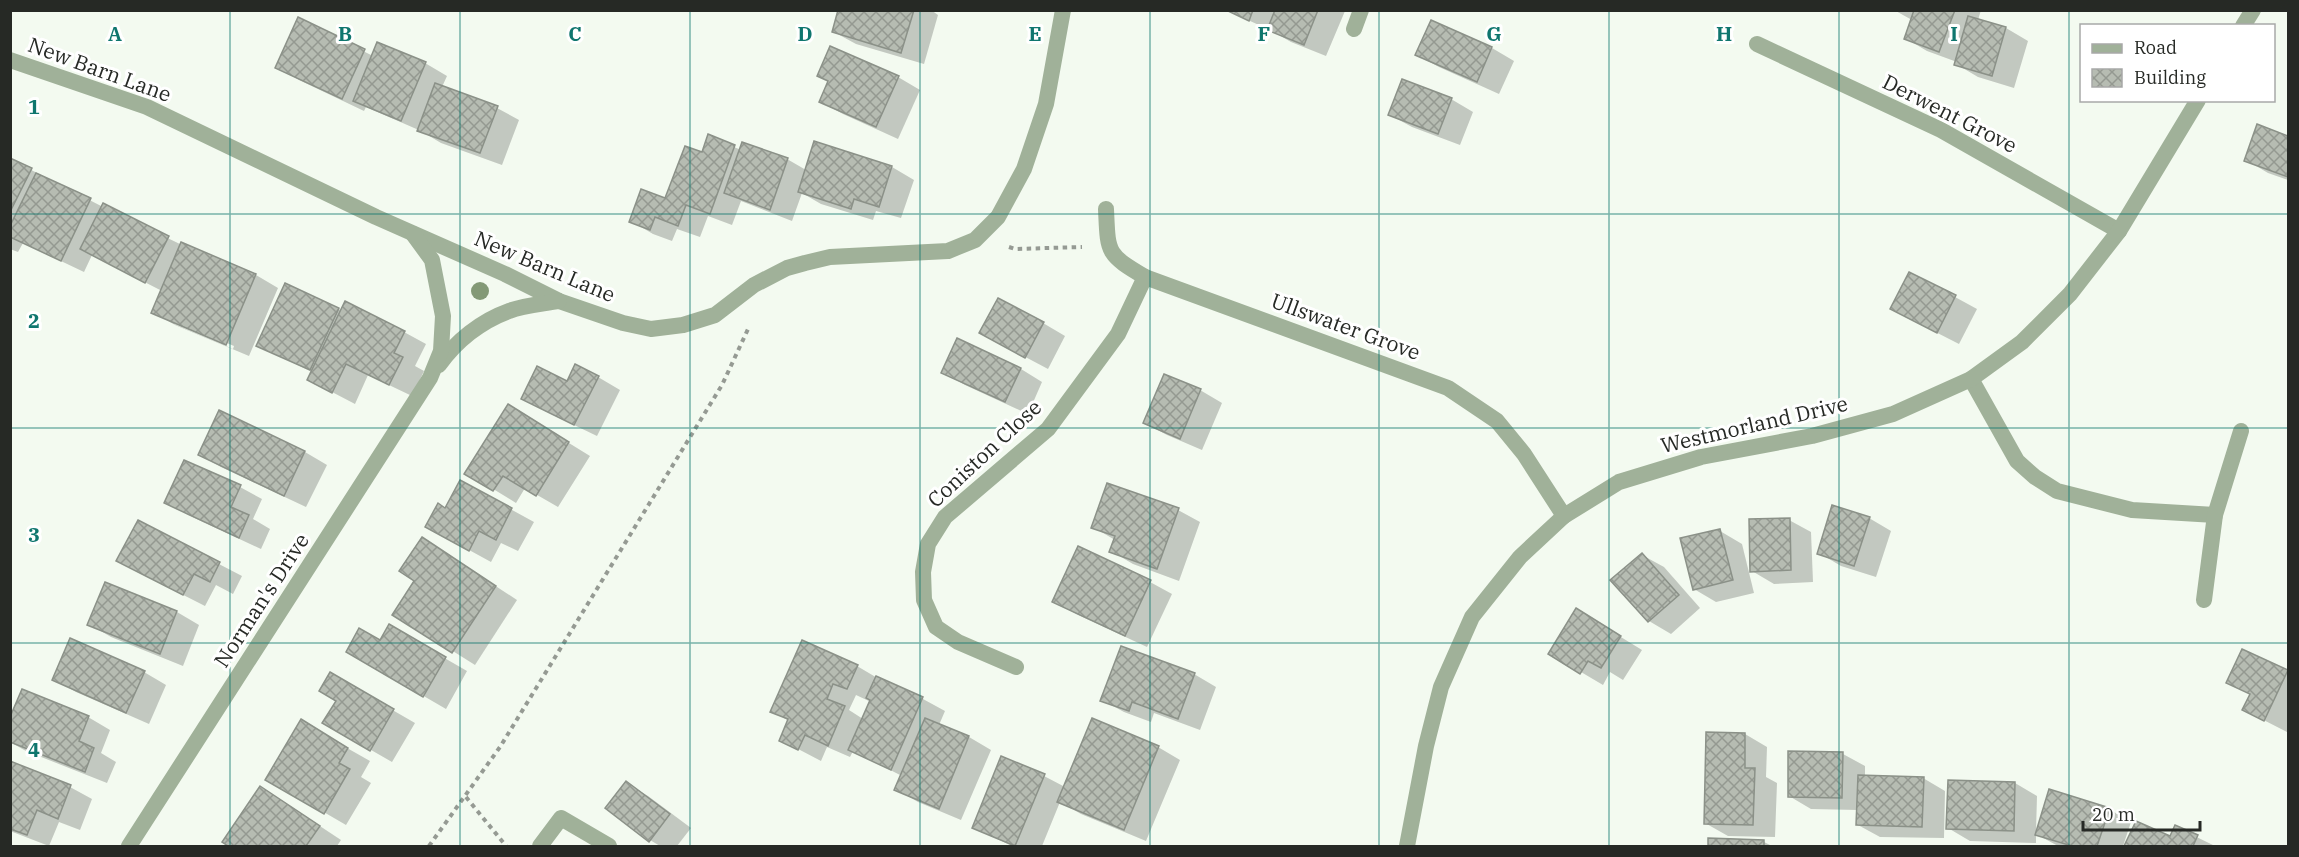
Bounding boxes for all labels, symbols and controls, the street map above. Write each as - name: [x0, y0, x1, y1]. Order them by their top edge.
- text: A: [108, 20, 122, 47]
- text: B: [338, 20, 352, 47]
- text: C: [568, 20, 582, 47]
- text: D: [797, 20, 813, 47]
- text: E: [1028, 20, 1042, 47]
- text: F: [1258, 20, 1270, 47]
- text: G: [1486, 20, 1502, 47]
- text: H: [1716, 20, 1732, 47]
- text: I: [1950, 20, 1958, 47]
- legend: [2080, 24, 2275, 102]
- street label: New Barn Lane: [25, 30, 175, 108]
- text: Road: [2134, 36, 2177, 59]
- text: Building: [2134, 66, 2206, 89]
- street label: Derwent Grove: [1878, 67, 2022, 159]
- text: 1: [28, 93, 40, 120]
- street label: New Barn Lane: [470, 224, 620, 308]
- street label: Ullswater Grove: [1268, 286, 1424, 366]
- text: 2: [28, 307, 40, 334]
- street label: Westmorland Drive: [1658, 389, 1850, 459]
- street label: Coniston Close: [921, 393, 1047, 513]
- text: 3: [28, 521, 40, 548]
- street label: Norman's Drive: [207, 528, 315, 672]
- text: 4: [28, 736, 40, 763]
- scale bar: [2083, 794, 2200, 832]
- text: 20 m: [2092, 803, 2135, 826]

